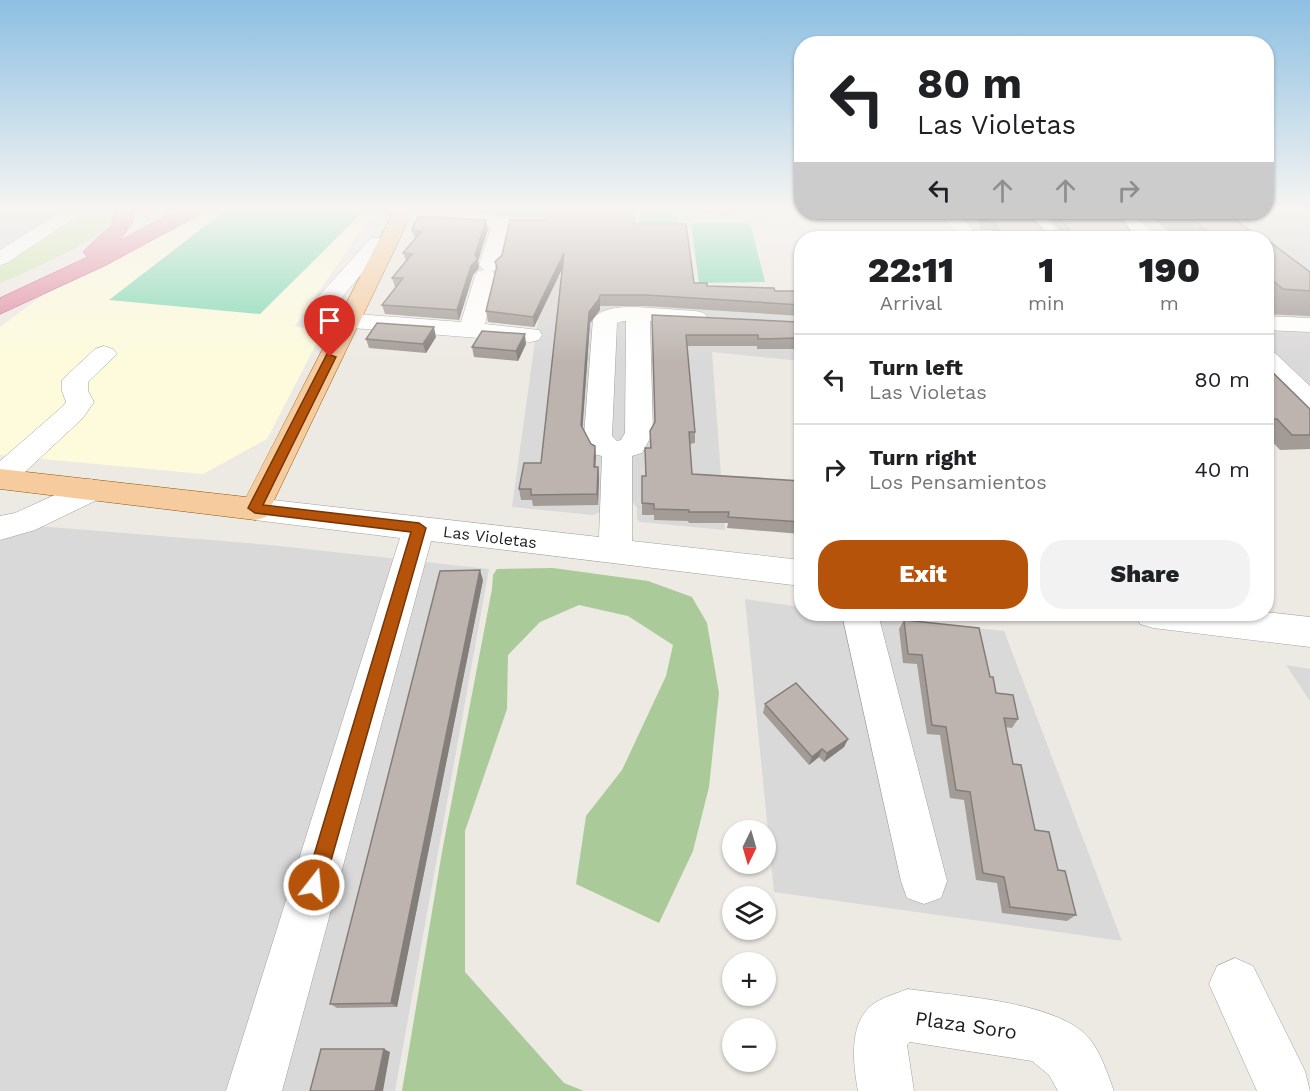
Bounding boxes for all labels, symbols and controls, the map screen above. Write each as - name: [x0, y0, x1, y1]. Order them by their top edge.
- text: 80 m: [917, 59, 1022, 108]
- icon: left: [818, 60, 896, 138]
- text: Las Violetas: [917, 109, 1076, 141]
- icon: left: [923, 174, 956, 207]
- icon: ahead: [986, 174, 1019, 207]
- icon: ahead: [1049, 174, 1082, 207]
- icon: right: [1112, 174, 1145, 207]
- text: 22:11: [868, 249, 954, 291]
- text: 1: [1038, 249, 1054, 291]
- text: 190: [1138, 249, 1200, 291]
- text: Arrival: [880, 291, 942, 315]
- text: min: [1028, 291, 1065, 315]
- text: m: [1160, 291, 1179, 315]
- pin: [304, 295, 355, 357]
- icon: arrive: [313, 304, 346, 337]
- text: Turn left: [869, 355, 963, 380]
- icon: left: [818, 363, 851, 396]
- text: 80 m: [1194, 367, 1250, 392]
- text: Las Violetas: [869, 380, 987, 404]
- text: Turn right: [869, 445, 976, 470]
- icon: right: [818, 453, 851, 486]
- text: 40 m: [1194, 457, 1250, 482]
- text: Los Pensamientos: [869, 470, 1047, 494]
- street label: Las Violetas: [442, 522, 538, 552]
- button: Exit: [818, 540, 1028, 609]
- button: Share: [1040, 540, 1250, 609]
- north arrow: [722, 820, 776, 874]
- map controls: [722, 820, 776, 1072]
- position arrow: [282, 853, 346, 917]
- button: layers: [722, 886, 776, 940]
- button: +: [722, 952, 776, 1006]
- street label: Plaza Soro: [913, 1006, 1019, 1044]
- button: −: [722, 1018, 776, 1072]

